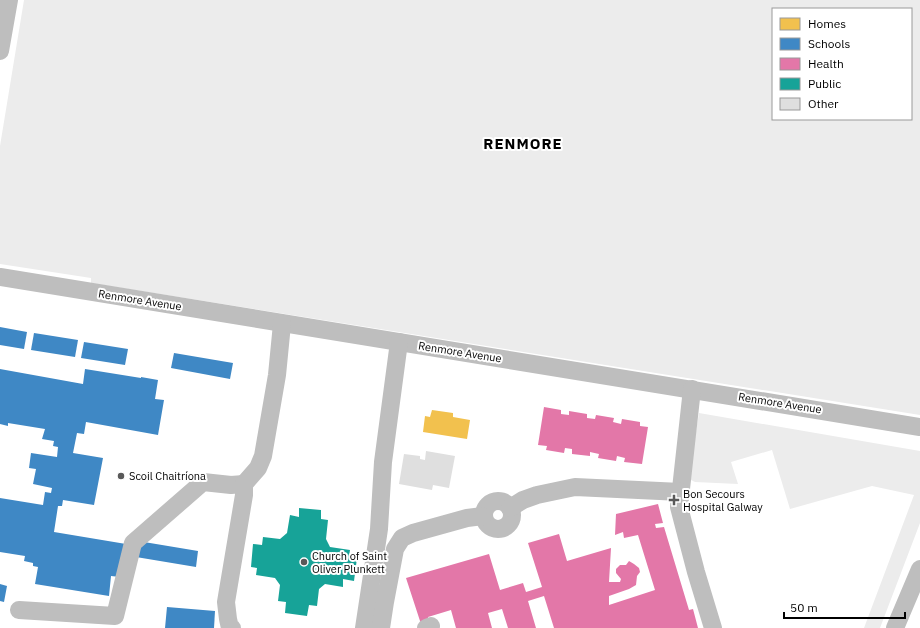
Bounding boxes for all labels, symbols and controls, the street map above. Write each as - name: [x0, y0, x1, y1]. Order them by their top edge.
- legend: [772, 8, 912, 120]
- text: Homes: [808, 16, 846, 31]
- text: Schools: [808, 36, 851, 51]
- text: Health: [808, 56, 844, 71]
- text: Public: [808, 76, 841, 91]
- text: Other: [808, 96, 839, 111]
- district label: RENMORE: [483, 134, 563, 153]
- street label: Renmore Avenue: [97, 286, 183, 314]
- street label: Renmore Avenue: [417, 338, 503, 366]
- street label: Renmore Avenue: [737, 389, 823, 417]
- place label: Scoil Chaitríona: [129, 469, 206, 483]
- marker: Scoil Chaitríona: [116, 471, 126, 481]
- place label: Bon Secours Hospital Galway: [683, 487, 763, 514]
- marker: Bon Secours Hospital Galway: [668, 494, 680, 506]
- place label: Church of Saint Oliver Plunkett: [312, 549, 387, 576]
- marker: Church of Saint Oliver Plunkett: [299, 557, 309, 567]
- scale bar: [784, 594, 905, 620]
- text: 50 m: [790, 600, 818, 615]

